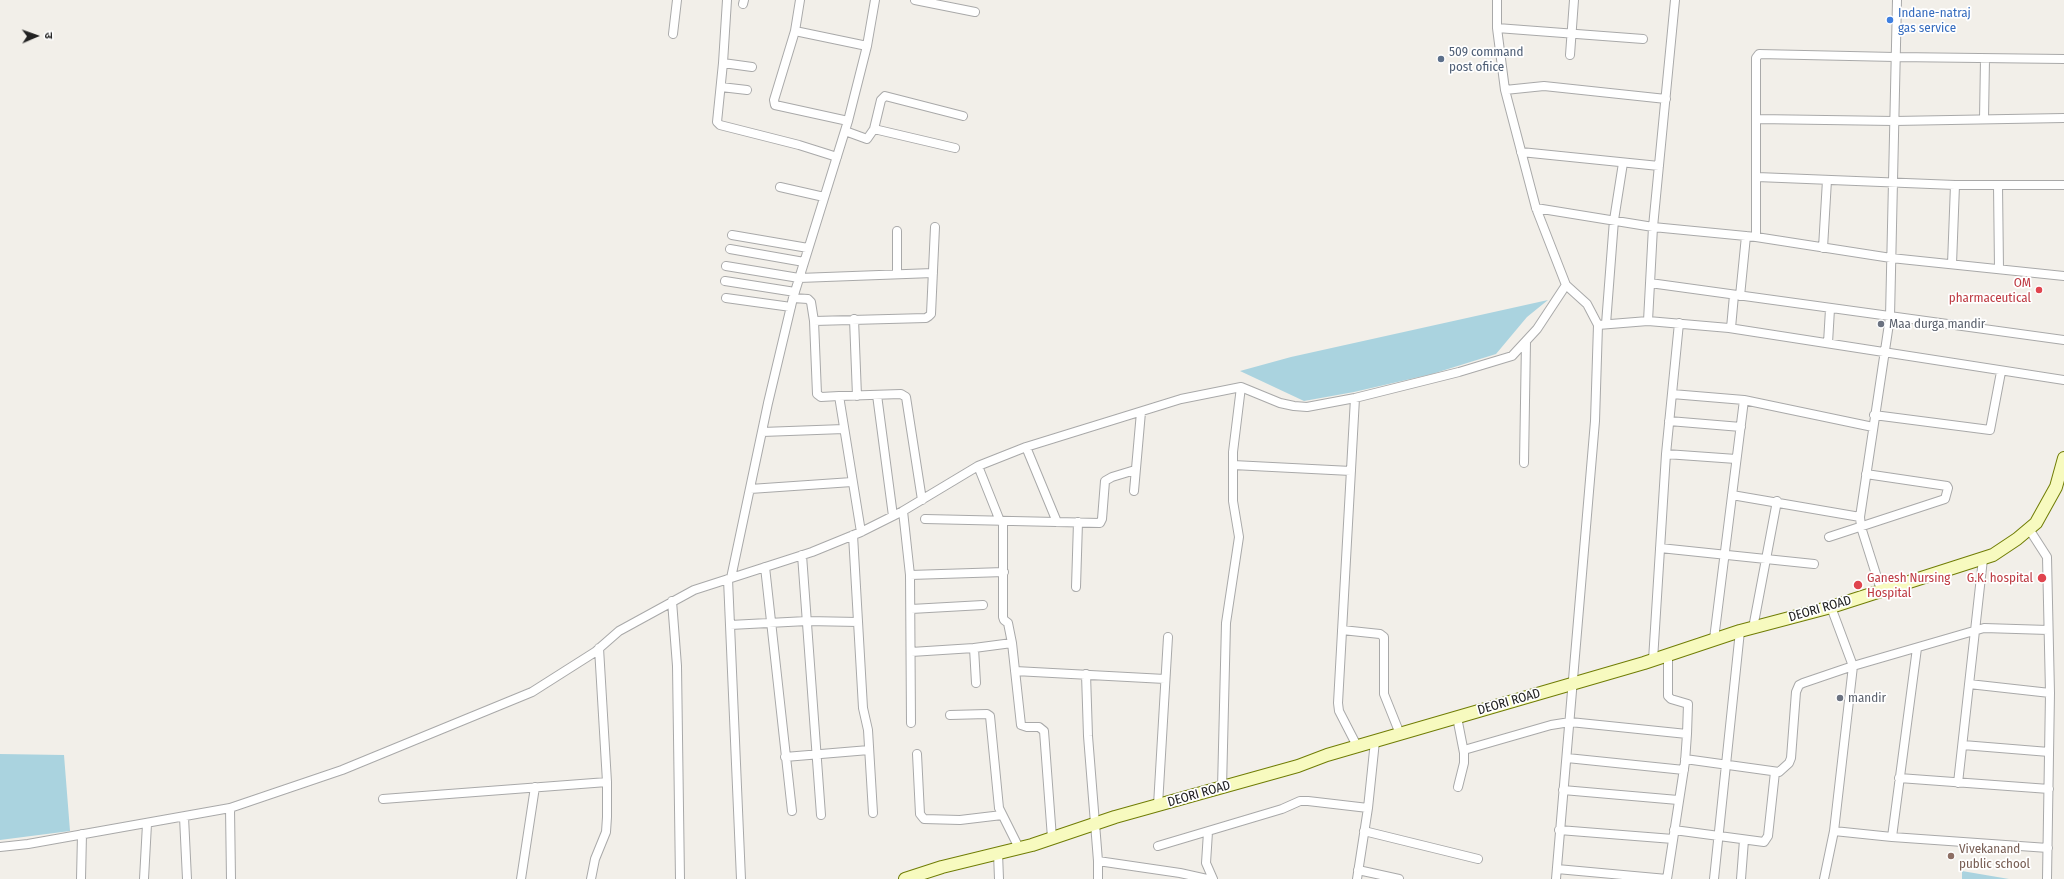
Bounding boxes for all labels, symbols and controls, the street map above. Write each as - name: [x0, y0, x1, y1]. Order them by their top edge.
- place label: Indane-natraj gas service: [1898, 5, 1971, 36]
- marker: Indane-natraj gas service: [1885, 15, 1895, 25]
- north arrow: [16, 16, 56, 56]
- text: उ: [42, 32, 55, 39]
- place label: 509 command post ofiice: [1449, 44, 1523, 75]
- marker: 509 command post ofiice: [1436, 54, 1446, 64]
- place label: OM pharmaceutical: [1949, 275, 2031, 306]
- marker: OM pharmaceutical: [2034, 285, 2044, 295]
- place label: Maa durga mandir: [1889, 316, 1985, 332]
- marker: Maa durga mandir: [1876, 319, 1886, 329]
- place label: Ganesh Nursing Hospital: [1867, 570, 1950, 601]
- place label: G.K. hospital: [1967, 570, 2033, 586]
- marker: G.K. hospital: [2036, 572, 2048, 584]
- marker: Ganesh Nursing Hospital: [1852, 579, 1864, 591]
- street label: DEORI ROAD: [1787, 593, 1853, 625]
- street label: DEORI ROAD: [1476, 686, 1542, 718]
- place label: mandir: [1848, 690, 1886, 706]
- marker: mandir: [1835, 693, 1845, 703]
- street label: DEORI ROAD: [1166, 778, 1232, 810]
- place label: Vivekanand public school: [1959, 841, 2030, 872]
- marker: Vivekanand public school: [1946, 851, 1956, 861]

